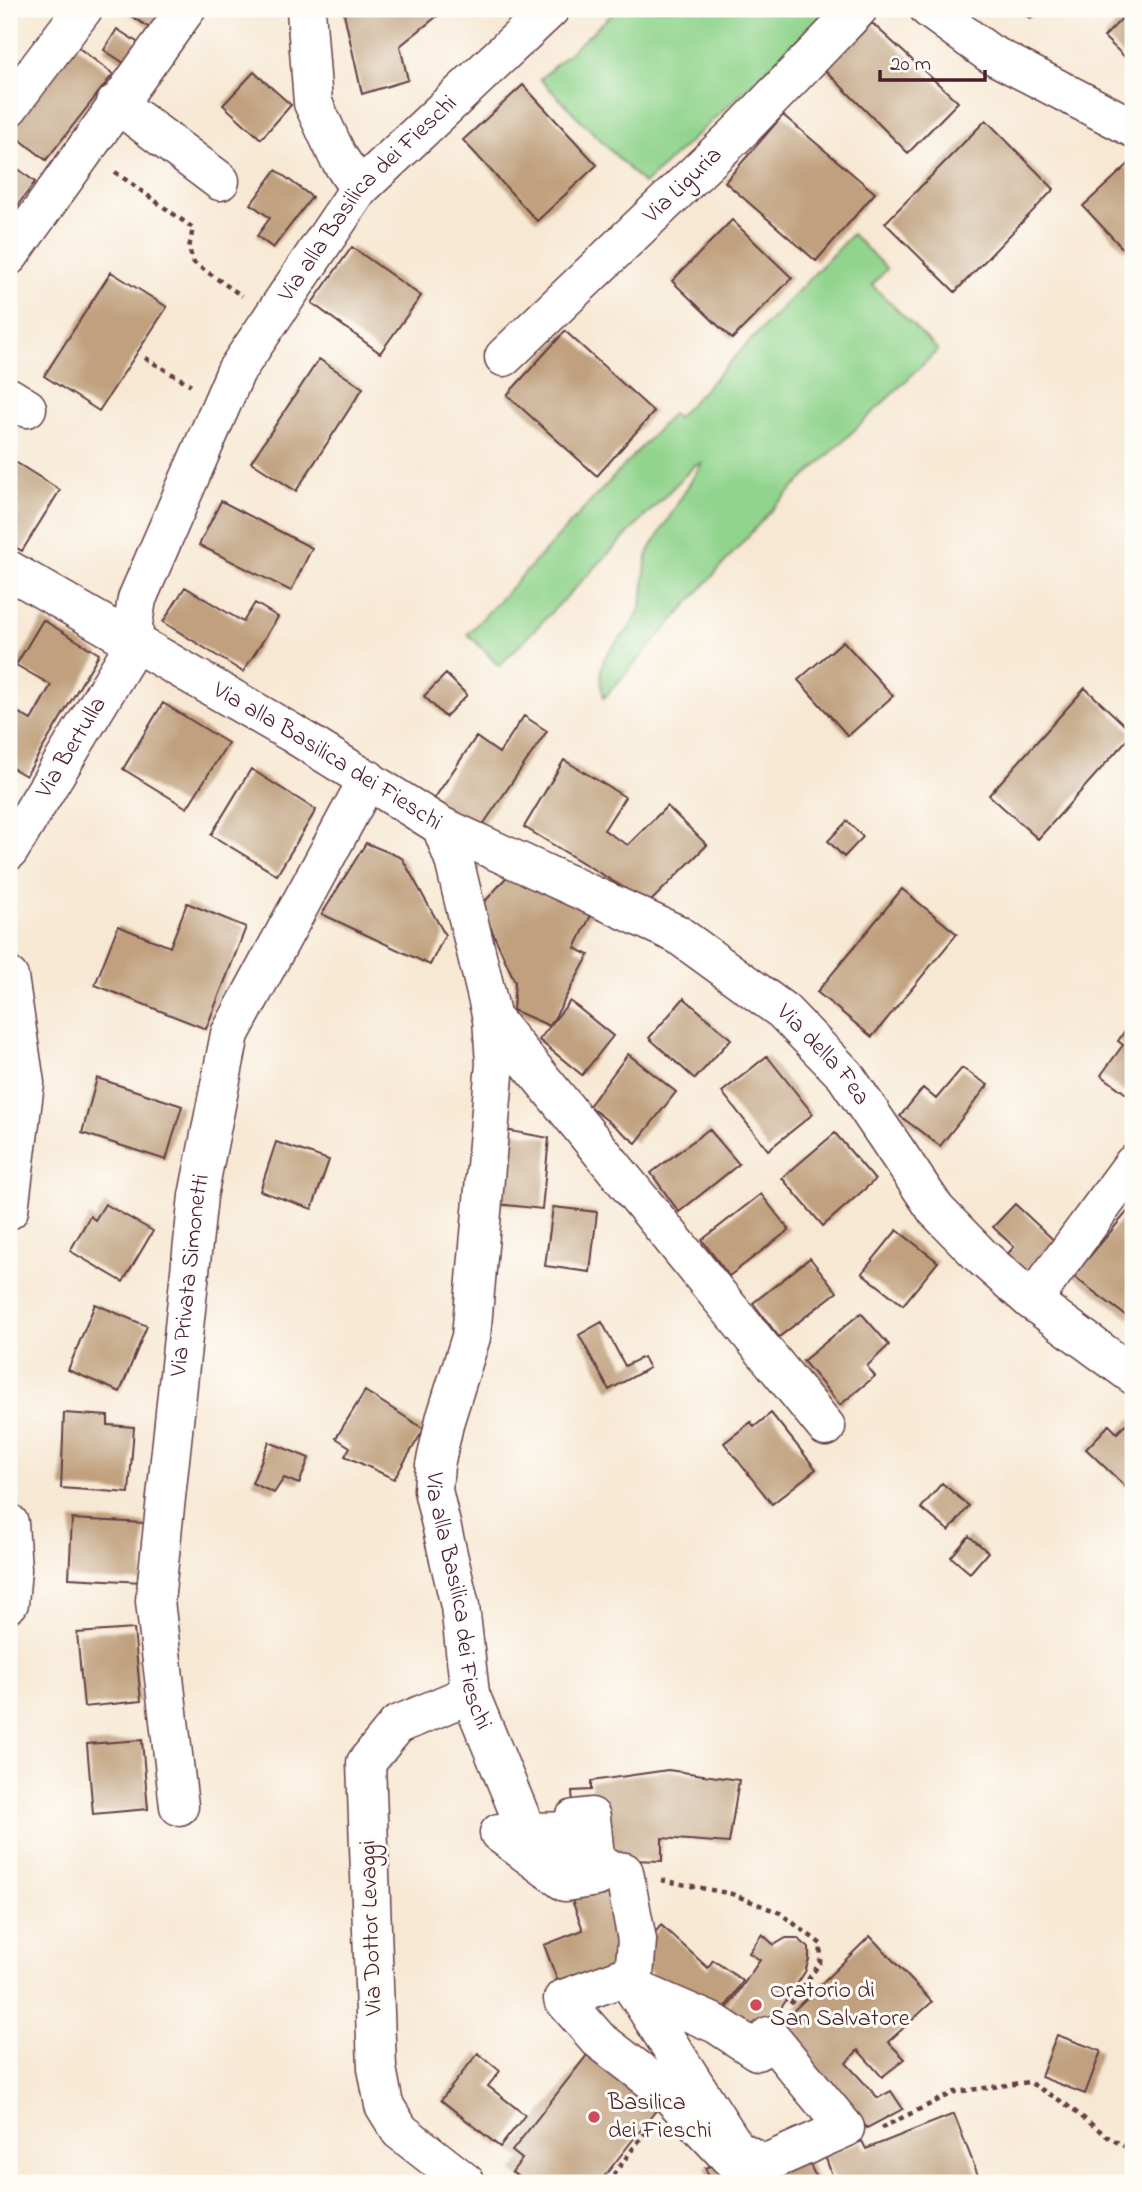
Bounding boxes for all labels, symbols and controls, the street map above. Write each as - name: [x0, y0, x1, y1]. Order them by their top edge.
- scale bar: [880, 38, 984, 82]
- text: 20 m: [890, 50, 931, 80]
- street label: Via alla Basilica dei Fieschi: [269, 87, 466, 310]
- street label: Via Liguria: [635, 139, 731, 233]
- street label: Via alla Basilica dei Fieschi: [205, 673, 449, 840]
- street label: Via Bertulla: [27, 690, 116, 806]
- street label: Via della Fea: [767, 995, 878, 1113]
- street label: Via Privata Simonetti: [161, 1171, 219, 1379]
- street label: Via alla Basilica dei Fieschi: [416, 1470, 501, 1735]
- street label: Via Dottor Levaggi: [351, 1840, 393, 2017]
- place label: Oratorio di San Salvatore: [770, 1974, 910, 2037]
- marker: Oratorio di San Salvatore: [748, 1997, 764, 2013]
- place label: Basilica dei Fieschi: [607, 2086, 712, 2149]
- marker: Basilica dei Fieschi: [586, 2109, 602, 2125]

